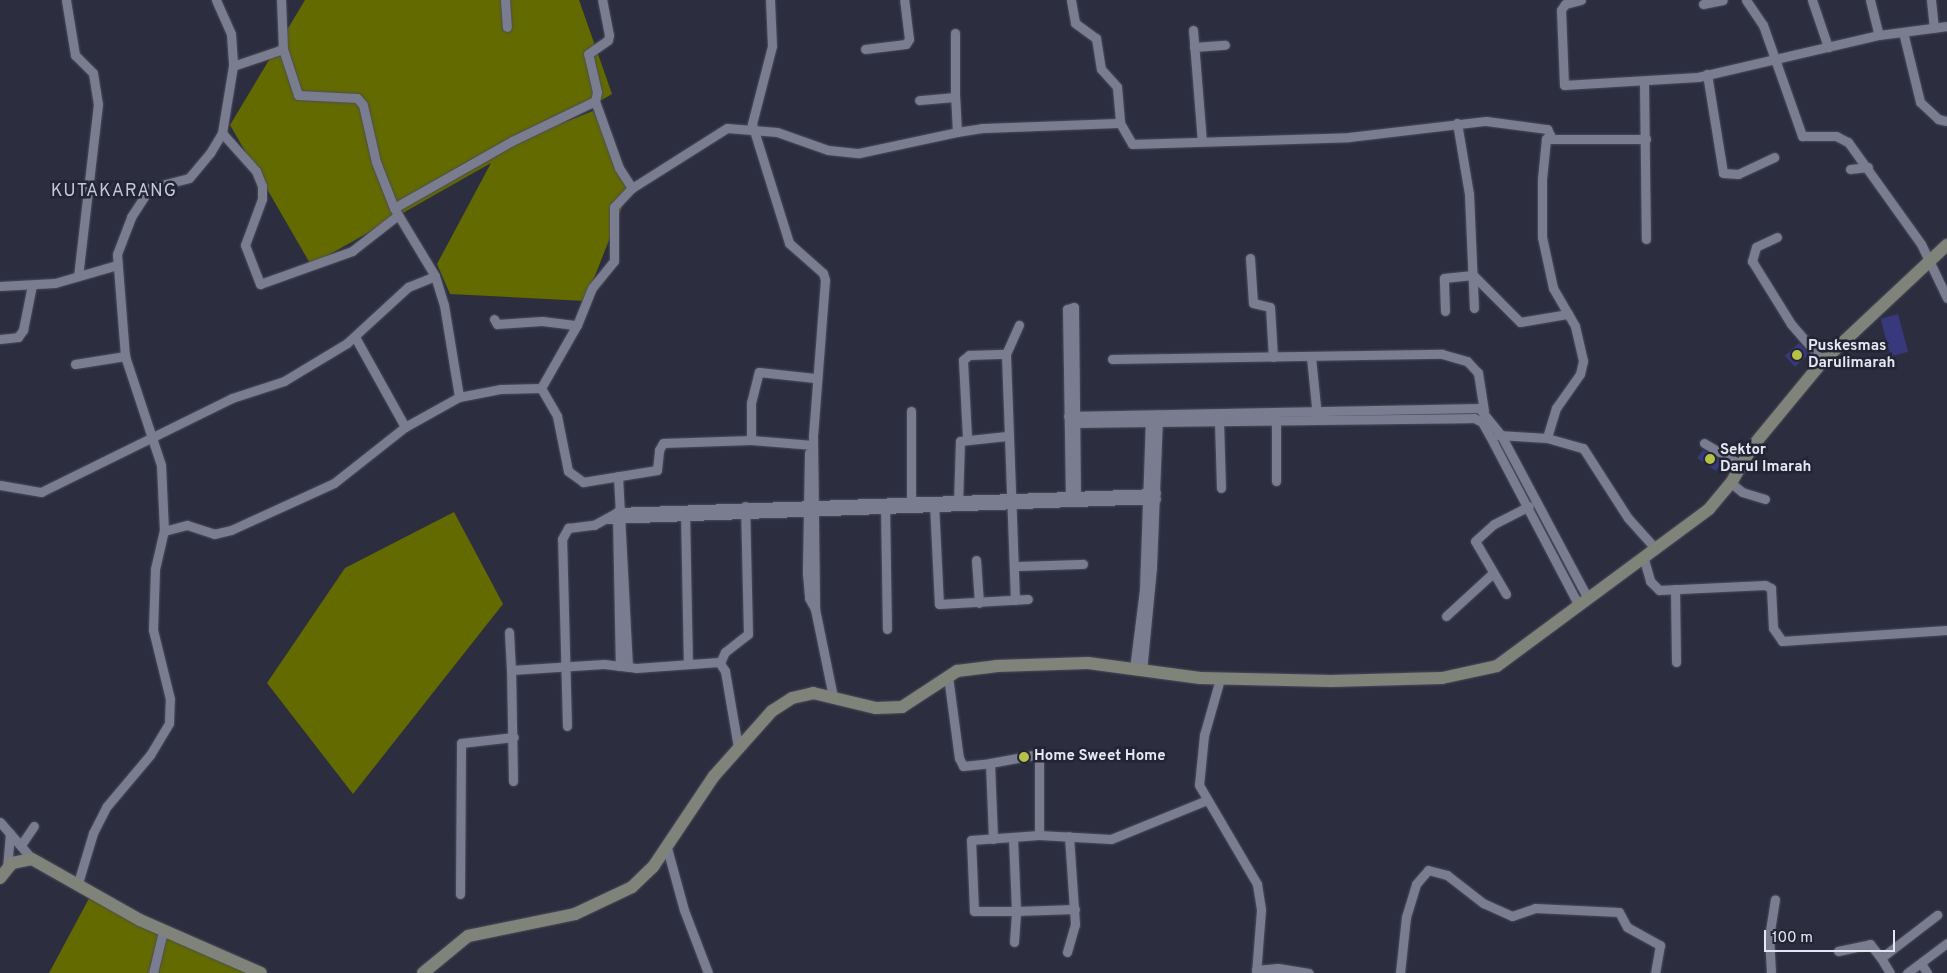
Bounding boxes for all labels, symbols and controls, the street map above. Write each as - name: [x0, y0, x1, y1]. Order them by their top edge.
- district label: KUTAKARANG: [50, 181, 178, 203]
- place label: Puskesmas Darulimarah: [1808, 337, 1895, 372]
- marker: Puskesmas Darulimarah: [1790, 348, 1804, 362]
- place label: Sektor Darul Imarah: [1720, 441, 1811, 476]
- marker: Sektor Darul Imarah: [1704, 453, 1716, 465]
- place label: Home Sweet Home: [1034, 748, 1166, 766]
- marker: Home Sweet Home: [1018, 751, 1030, 763]
- scale bar: [1767, 920, 1898, 952]
- text: 100 m: [1772, 929, 1813, 948]

